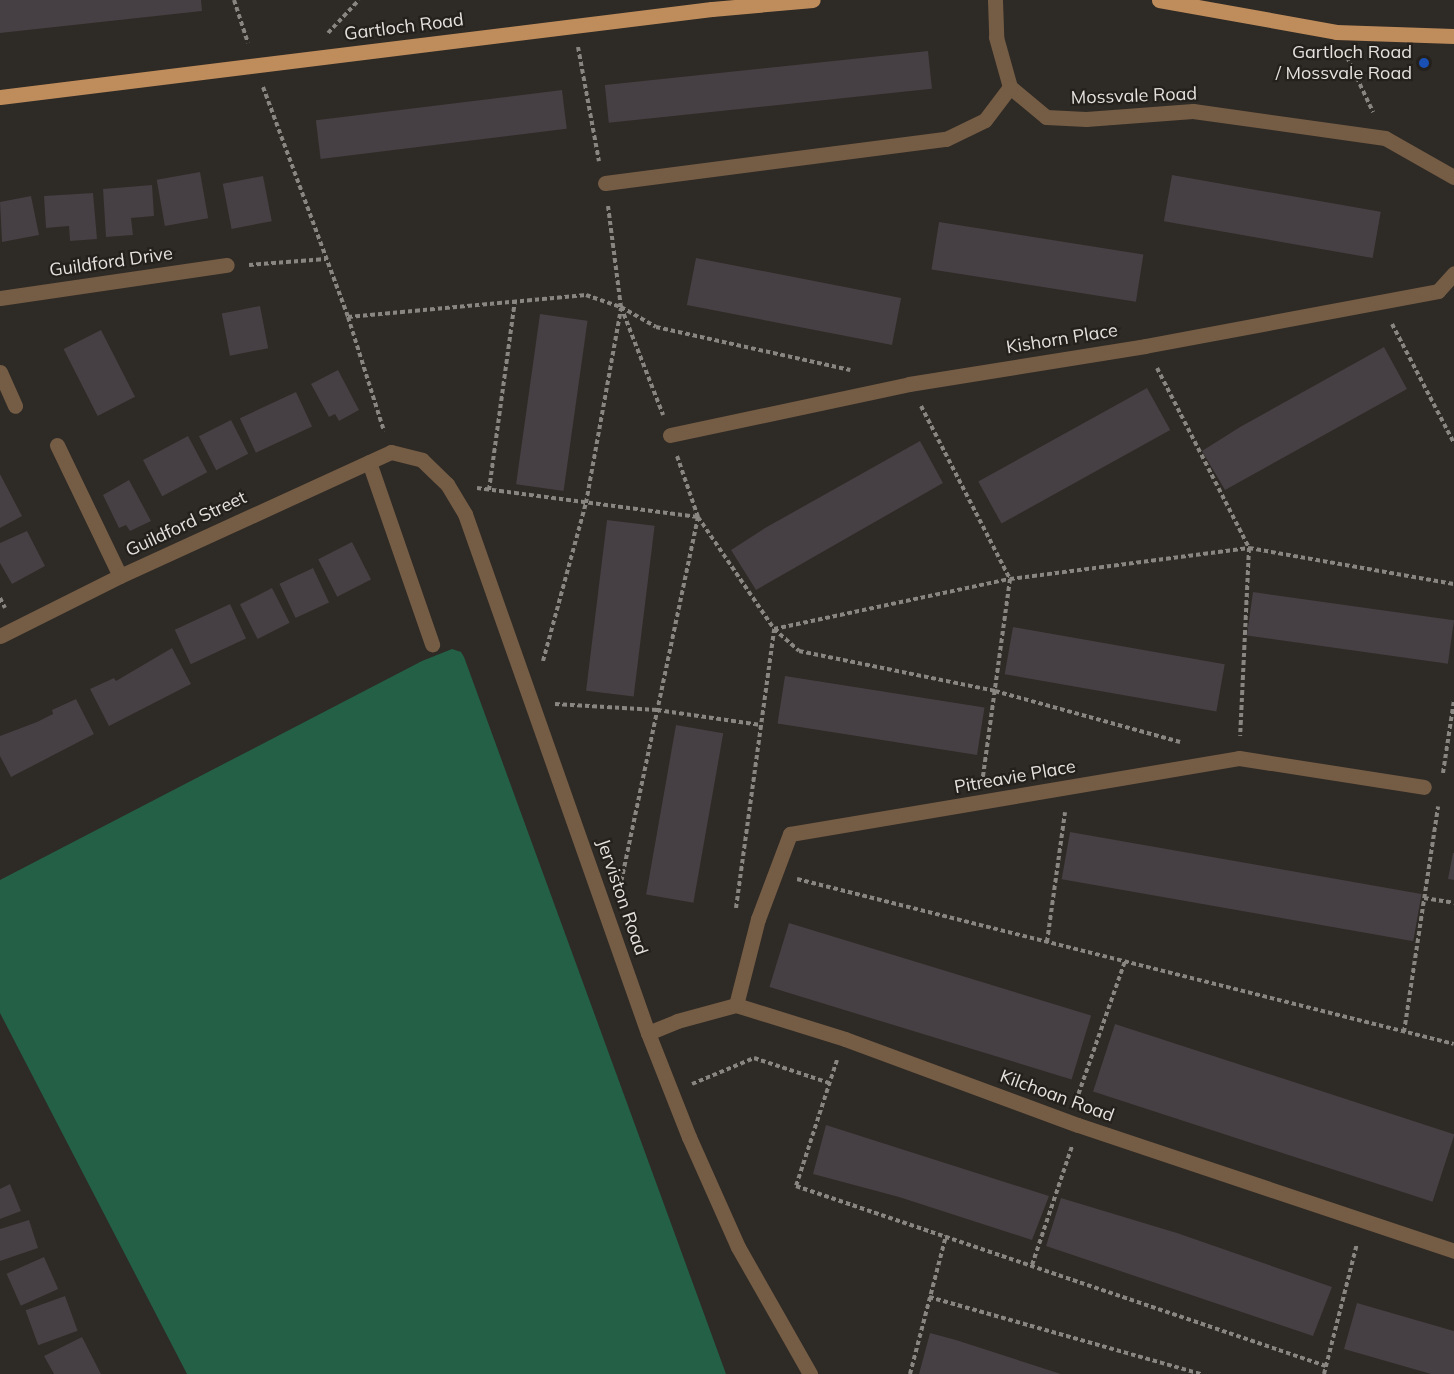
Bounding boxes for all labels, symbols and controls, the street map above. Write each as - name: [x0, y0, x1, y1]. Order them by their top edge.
- street label: Gartloch Road: [343, 9, 465, 45]
- place label: Gartloch Road / Mossvale Road: [1276, 42, 1412, 84]
- marker: Gartloch Road / Mossvale Road: [1417, 56, 1431, 70]
- street label: Mossvale Road: [1070, 83, 1198, 109]
- street label: Guildford Drive: [48, 243, 174, 281]
- street label: Kishorn Place: [1005, 320, 1119, 358]
- street label: Guildford Street: [122, 487, 250, 561]
- street label: Pitreavie Place: [953, 756, 1077, 798]
- street label: Jerviston Road: [592, 836, 652, 958]
- street label: Kilchoan Road: [997, 1065, 1117, 1127]

